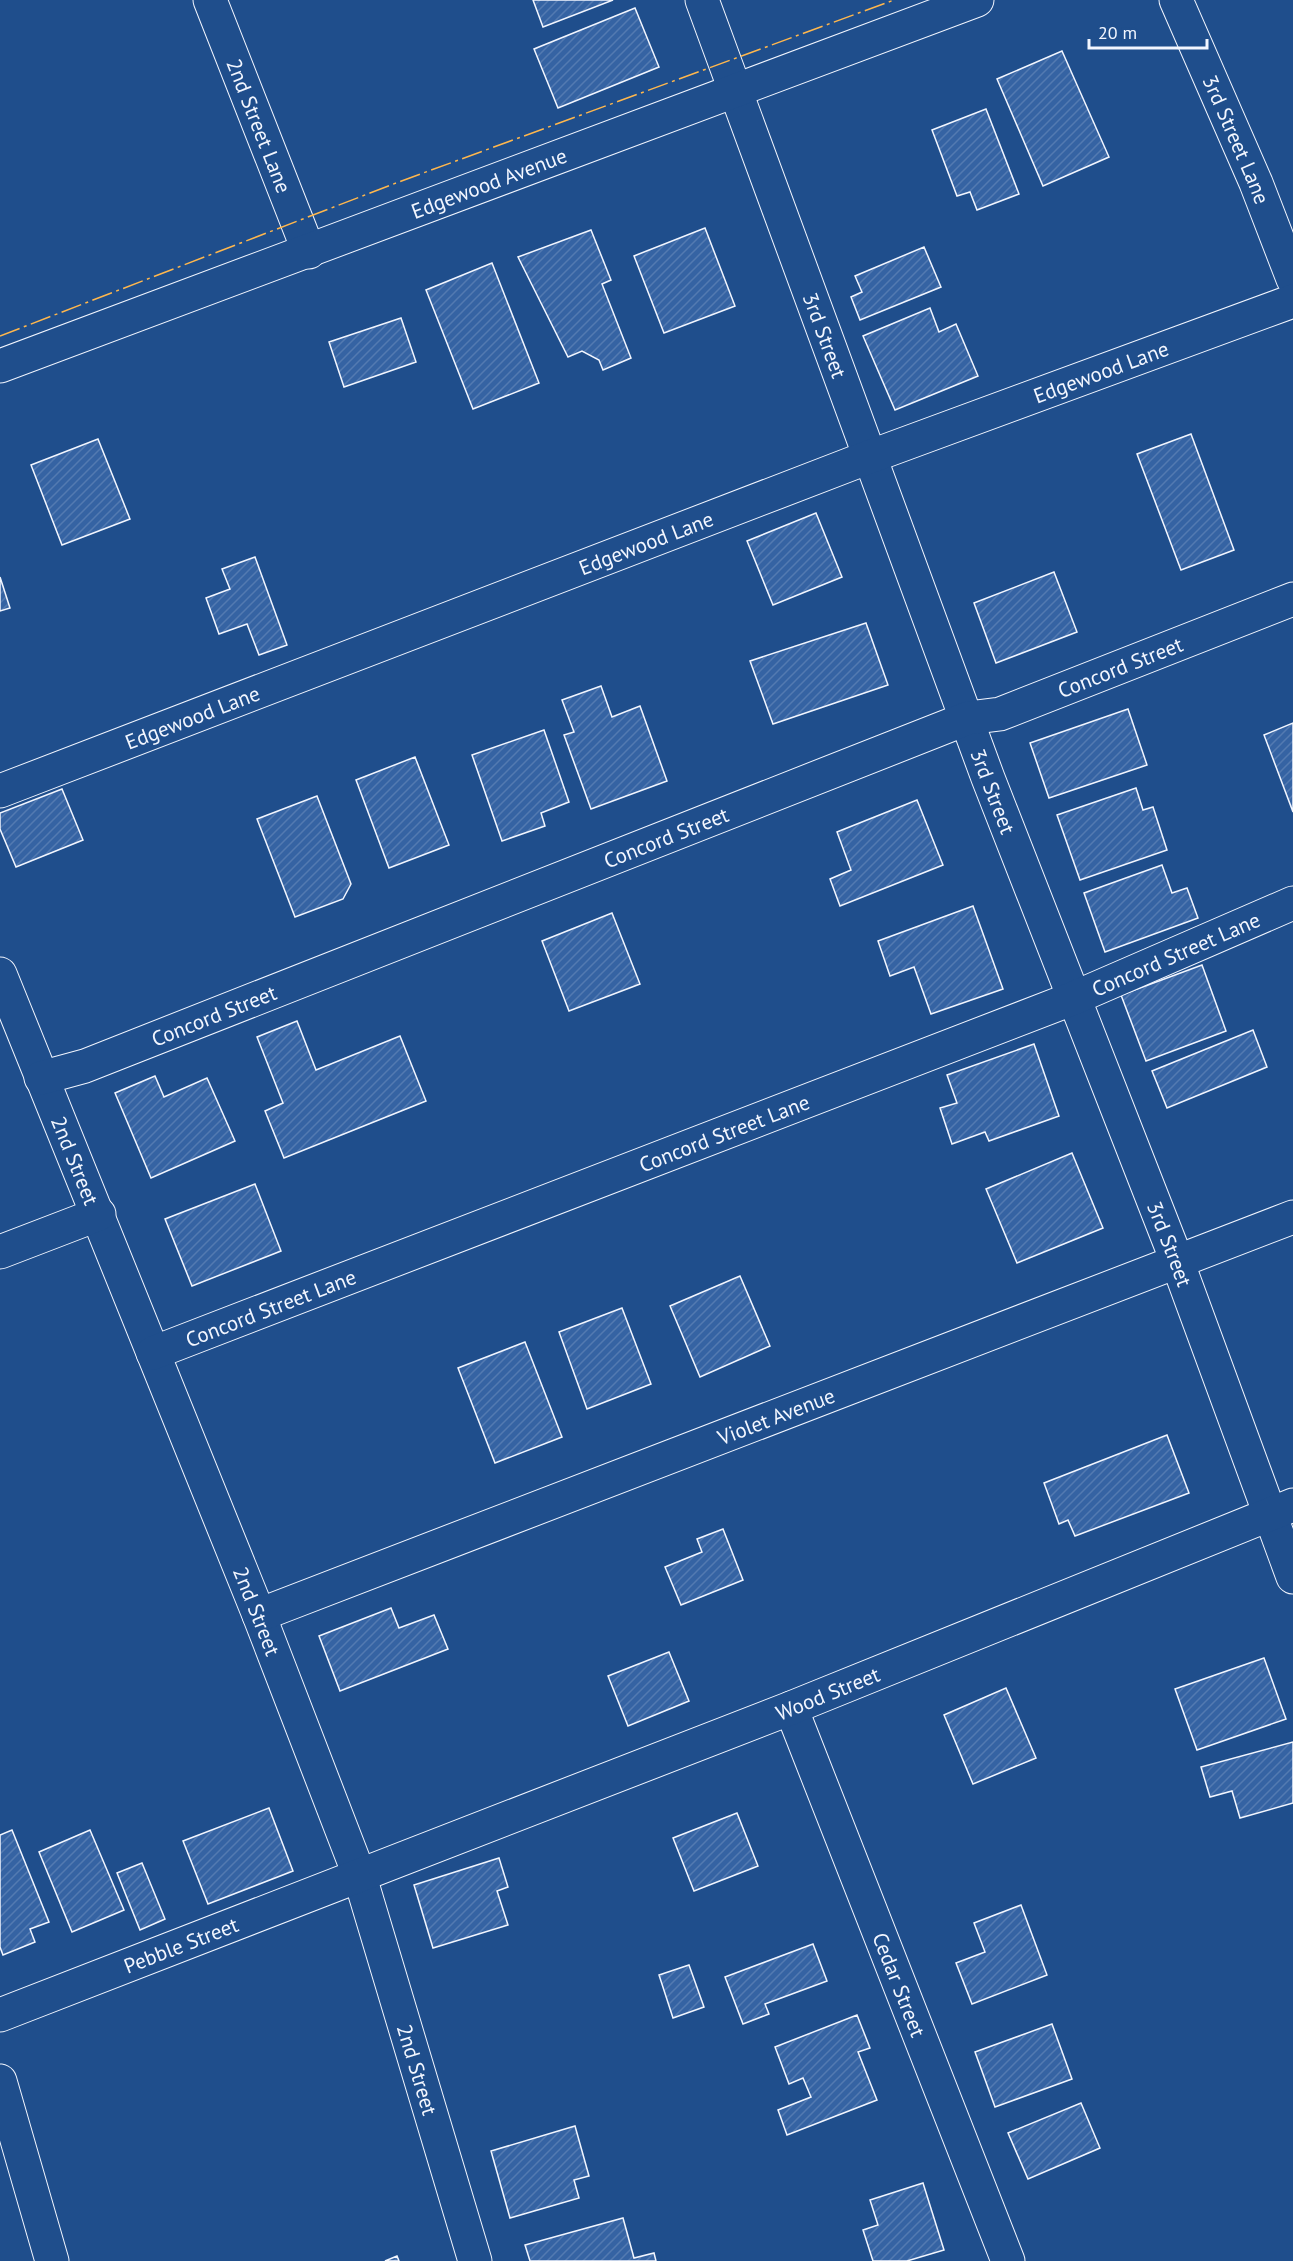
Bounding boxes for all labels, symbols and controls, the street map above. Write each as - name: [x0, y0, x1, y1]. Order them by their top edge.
- scale bar: [1089, 12, 1208, 50]
- text: 20 m: [1098, 21, 1137, 44]
- street label: 2nd Street Lane: [221, 55, 298, 197]
- street label: 3rd Street Lane: [1197, 71, 1276, 208]
- street label: Edgewood Avenue: [407, 141, 570, 224]
- street label: 3rd Street: [797, 289, 853, 382]
- street label: Edgewood Lane: [1030, 335, 1172, 409]
- street label: Edgewood Lane: [575, 505, 717, 581]
- street label: Concord Street: [1054, 630, 1186, 704]
- street label: Edgewood Lane: [121, 679, 263, 755]
- street label: 3rd Street: [965, 745, 1022, 838]
- street label: Concord Street: [600, 800, 732, 874]
- street label: Concord Street Lane: [1088, 906, 1264, 1002]
- street label: Concord Street: [147, 978, 280, 1052]
- street label: Concord Street Lane: [635, 1088, 813, 1178]
- street label: 2nd Street: [45, 1112, 105, 1209]
- street label: 3rd Street: [1141, 1197, 1199, 1290]
- street label: Concord Street Lane: [181, 1263, 360, 1353]
- street label: Violet Avenue: [713, 1381, 838, 1451]
- street label: 2nd Street: [227, 1563, 287, 1659]
- street label: Wood Street: [772, 1660, 884, 1726]
- street label: Pebble Street: [120, 1910, 242, 1979]
- street label: Cedar Street: [867, 1928, 932, 2041]
- street label: 2nd Street: [391, 2021, 444, 2118]

